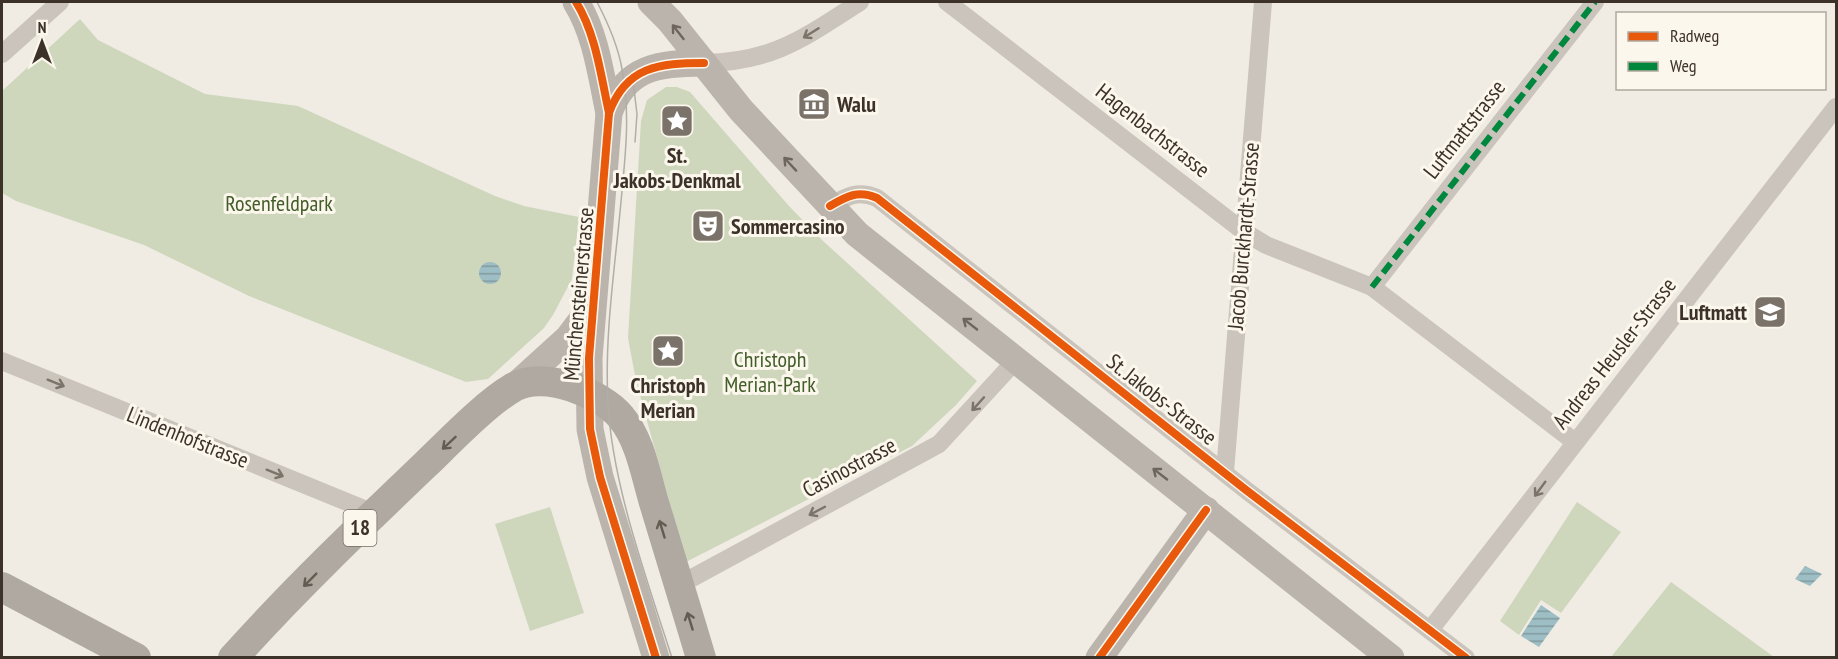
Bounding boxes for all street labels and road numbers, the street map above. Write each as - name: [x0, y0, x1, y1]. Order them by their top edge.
- street label: Luftmattstrasse: [1417, 74, 1511, 184]
- street label: Hagenbachstrasse: [1090, 77, 1216, 183]
- street label: Jacob Burckhardt-Strasse: [1221, 141, 1265, 332]
- street label: Münchensteinerstrasse: [556, 206, 600, 382]
- street label: Andreas Heusler-Strasse: [1546, 272, 1682, 434]
- street label: St. Jakobs-Strasse: [1101, 347, 1223, 451]
- street label: Lindenhofstrasse: [123, 400, 253, 474]
- street label: Casinostrasse: [797, 431, 901, 503]
- road number: 18: [344, 510, 376, 546]

